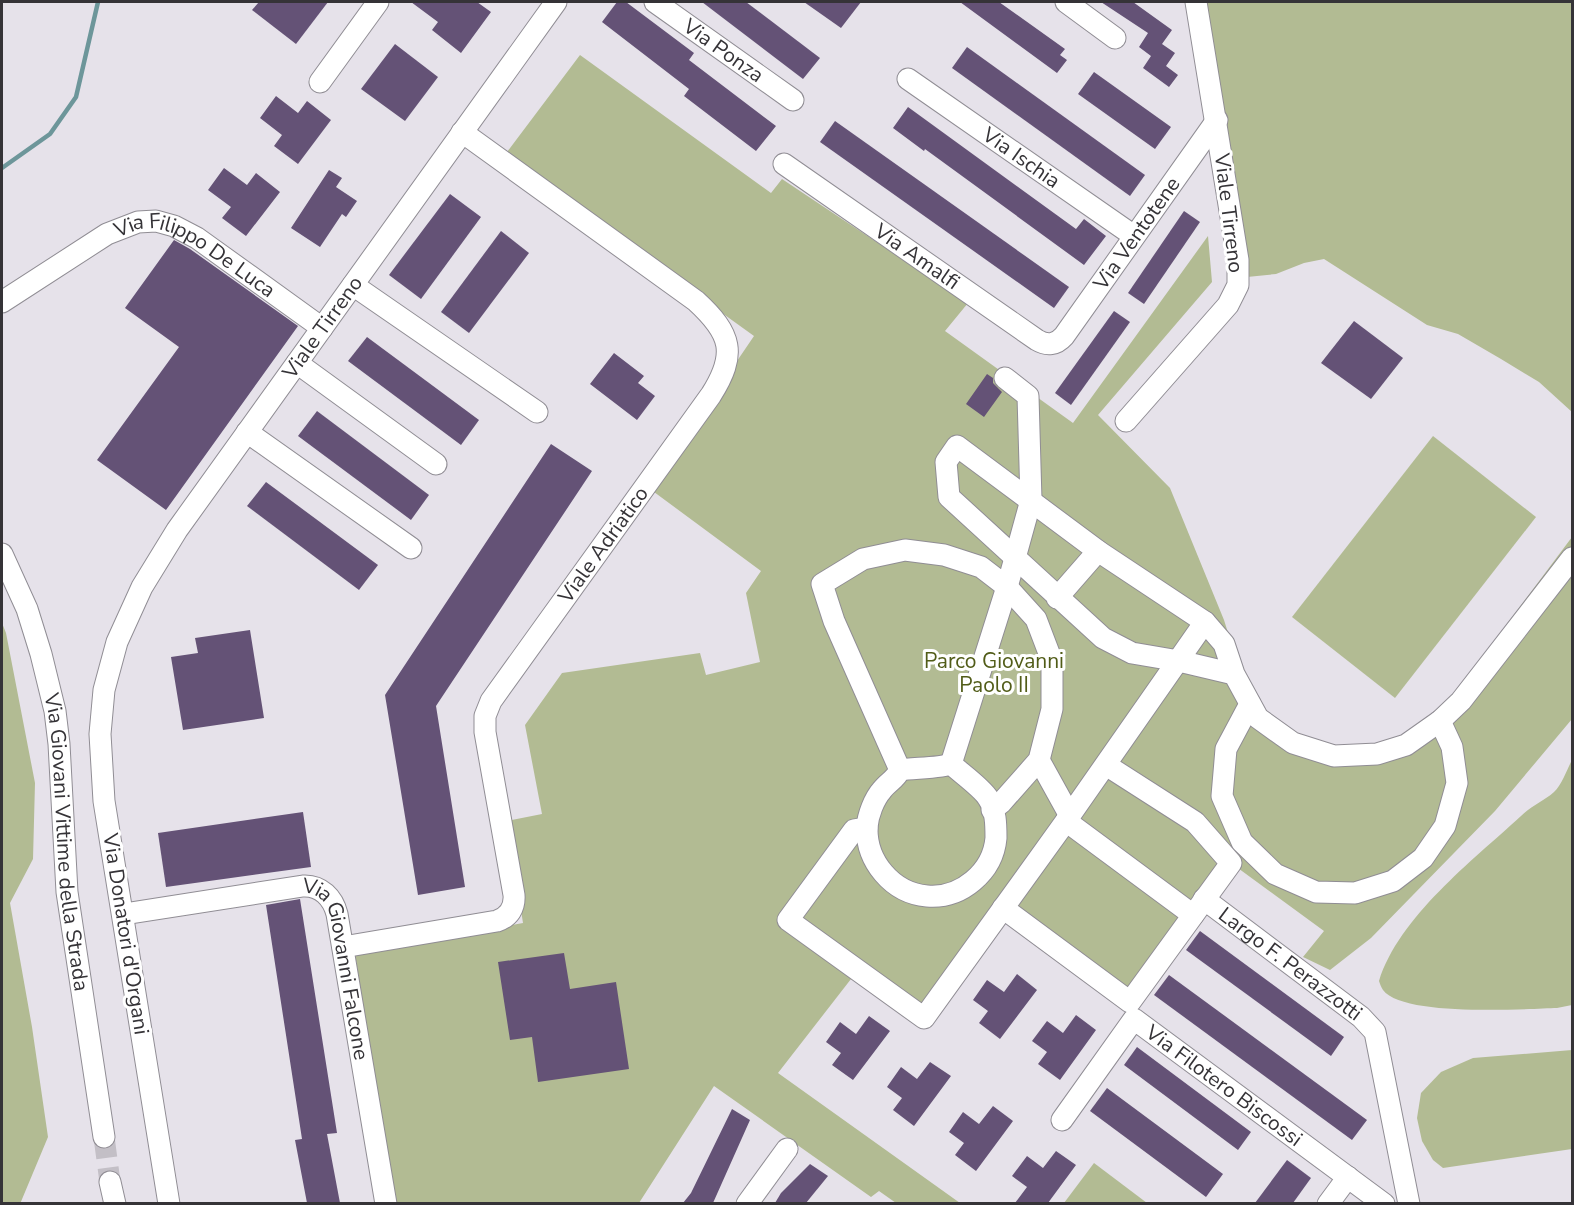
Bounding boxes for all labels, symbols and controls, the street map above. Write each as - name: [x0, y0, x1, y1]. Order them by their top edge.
- street label: Via Ponza: [677, 12, 770, 89]
- street label: Via Ischia: [976, 120, 1066, 195]
- street label: Viale Tirreno: [1208, 151, 1250, 274]
- street label: Via Ventotene: [1086, 171, 1186, 296]
- street label: Via Filippo De Luca: [109, 207, 281, 304]
- street label: Via Amalfi: [868, 216, 965, 296]
- street label: Viale Tirreno: [275, 270, 369, 385]
- street label: Viale Adriatico: [551, 481, 655, 610]
- park label: Parco Giovanni Paolo II: [924, 647, 1064, 699]
- street label: Via Giovani Vittime della Strada: [37, 689, 96, 993]
- street label: Via Donatori d'Organi: [96, 830, 156, 1037]
- street label: Via Giovanni Falcone: [300, 871, 375, 1062]
- street label: Largo F. Perazzotti: [1213, 901, 1368, 1027]
- street label: Via Filotero Biscossi: [1139, 1018, 1308, 1153]

